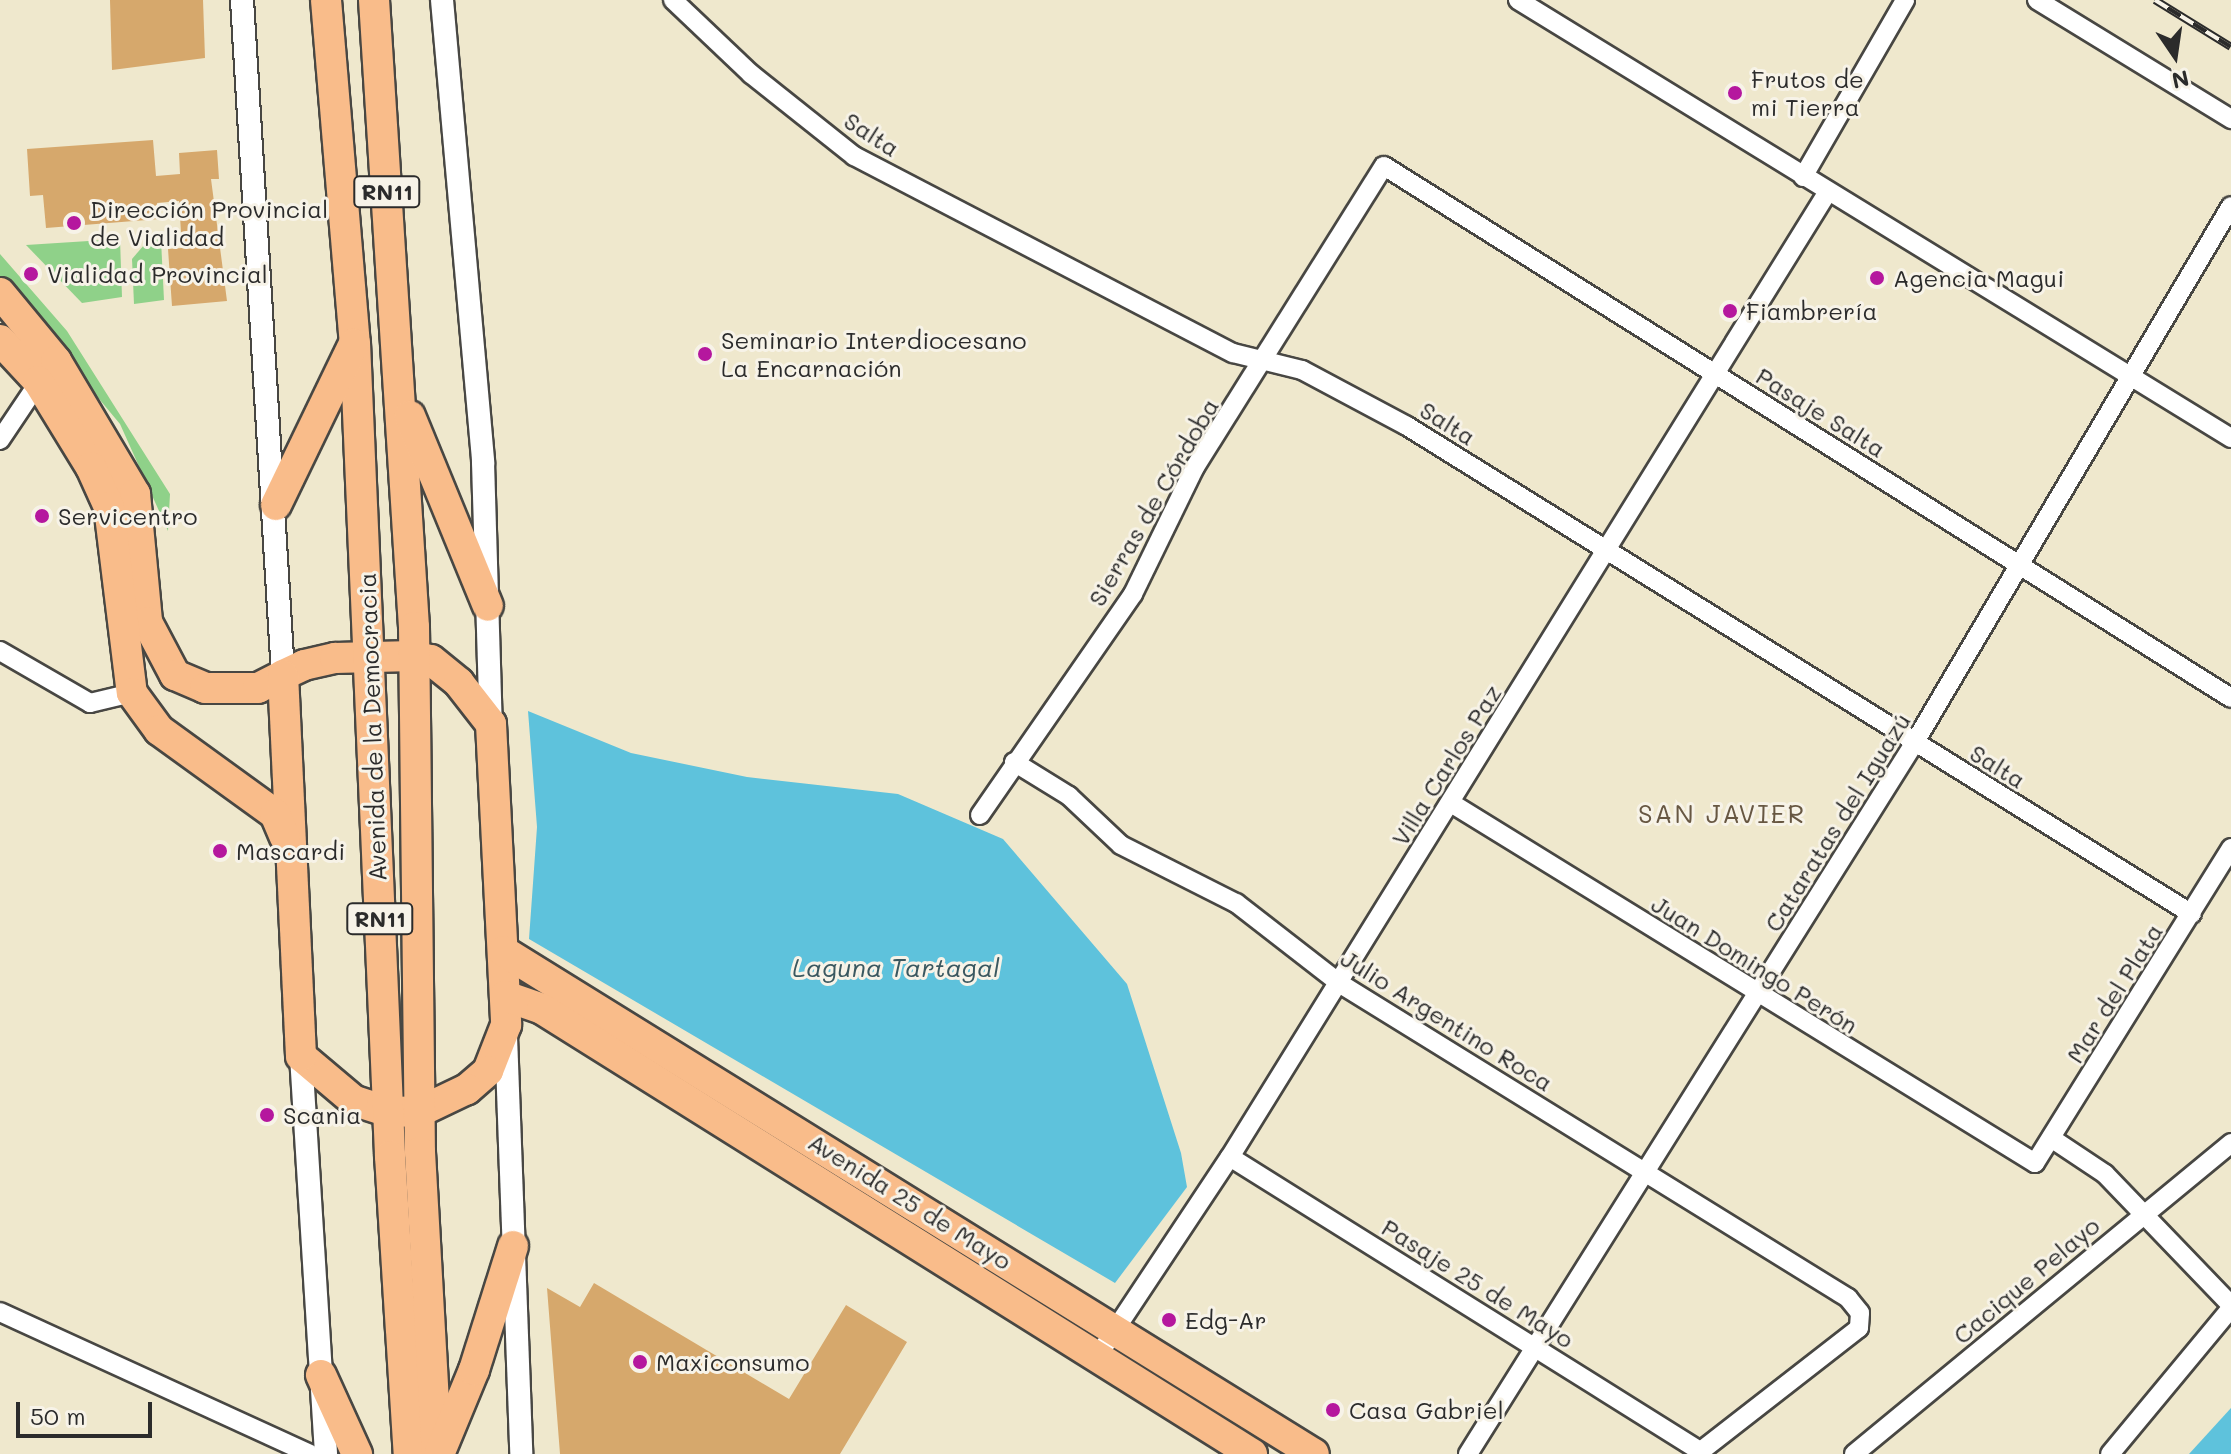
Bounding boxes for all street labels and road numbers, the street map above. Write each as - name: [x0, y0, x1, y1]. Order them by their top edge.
- street label: Salta: [839, 106, 905, 162]
- road number: RN11: [353, 174, 421, 210]
- street label: Pasaje Salta: [1751, 361, 1891, 463]
- street label: Sierras de Córdoba: [1082, 393, 1224, 611]
- street label: Salta: [1415, 395, 1481, 451]
- street label: Avenida de la Democracia: [352, 572, 392, 882]
- street label: Villa Carlos Paz: [1385, 679, 1507, 851]
- street label: Cataratas del Iguazú: [1758, 707, 1916, 937]
- street label: Salta: [1965, 738, 2031, 794]
- street label: Juan Domingo Perón: [1647, 889, 1863, 1039]
- road number: RN11: [346, 901, 414, 937]
- street label: Mar del Plata: [2060, 918, 2168, 1068]
- street label: Julio Argentino Roca: [1336, 943, 1558, 1097]
- street label: Avenida 25 de Mayo: [803, 1127, 1017, 1275]
- street label: Cacique Pelayo: [1947, 1211, 2105, 1349]
- street label: Pasaje 25 de Mayo: [1377, 1212, 1579, 1354]

